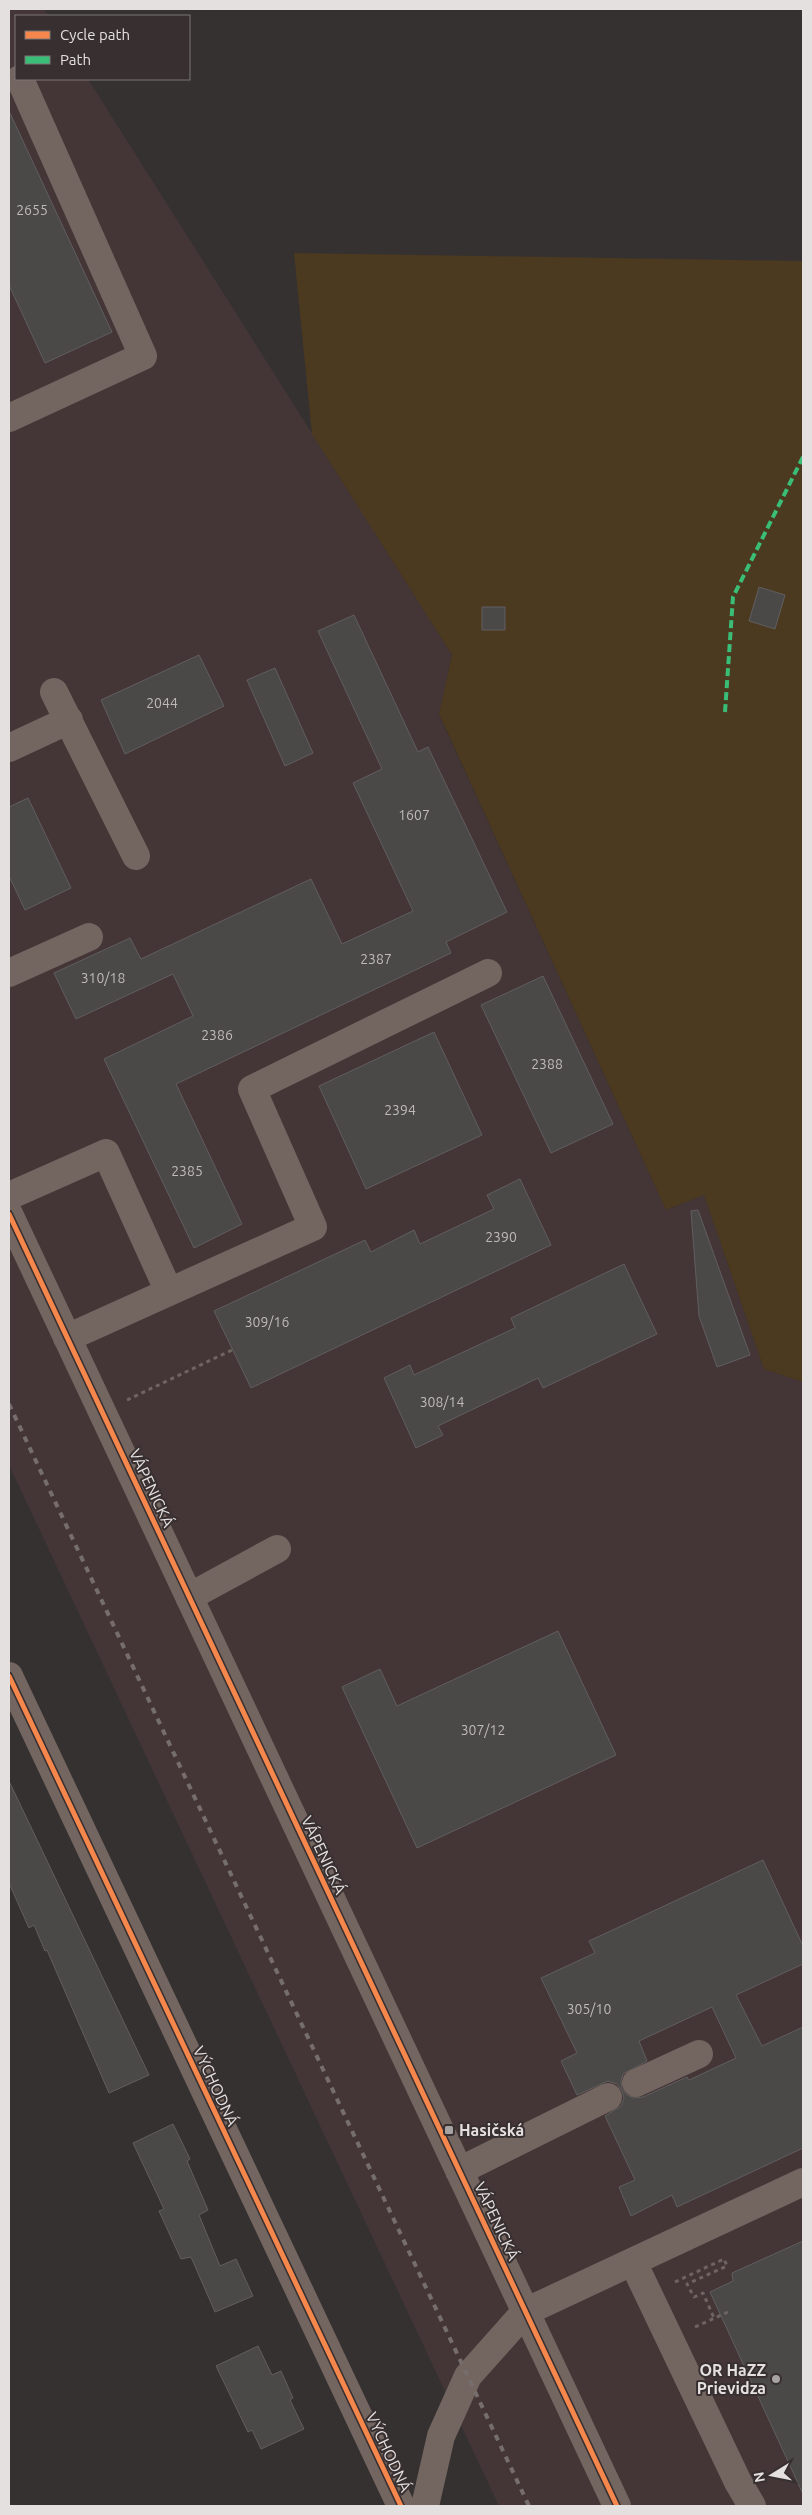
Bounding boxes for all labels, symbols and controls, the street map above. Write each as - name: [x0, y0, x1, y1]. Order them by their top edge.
- legend: [15, 15, 190, 80]
- text: Cycle path: [60, 26, 130, 43]
- text: Path: [60, 51, 91, 68]
- house number: 2655: [16, 202, 48, 218]
- house number: 2044: [146, 695, 178, 711]
- house number: 1607: [398, 807, 430, 823]
- house number: 2387: [360, 951, 392, 967]
- house number: 310/18: [81, 970, 125, 986]
- house number: 2386: [201, 1027, 233, 1043]
- house number: 2388: [531, 1056, 563, 1072]
- house number: 2394: [384, 1102, 416, 1118]
- house number: 2385: [171, 1163, 203, 1179]
- house number: 2390: [485, 1229, 517, 1245]
- house number: 309/16: [245, 1314, 289, 1330]
- house number: 308/14: [420, 1394, 464, 1410]
- street label: VÁPENICKÁ: [126, 1445, 180, 1531]
- house number: 307/12: [461, 1722, 505, 1738]
- street label: VÁPENICKÁ: [298, 1812, 352, 1898]
- house number: 305/10: [567, 2001, 611, 2017]
- street label: VÝCHODNÁ: [190, 2042, 244, 2129]
- place label: Hasičská: [459, 2121, 524, 2139]
- marker: Hasičská: [443, 2124, 455, 2136]
- street label: VÁPENICKÁ: [471, 2178, 525, 2264]
- place label: OR HaZZ Prievidza: [697, 2361, 766, 2397]
- marker: OR HaZZ Prievidza: [770, 2373, 782, 2385]
- street label: VÝCHODNÁ: [363, 2408, 417, 2495]
- north arrow: [747, 2450, 797, 2500]
- text: N: [750, 2471, 768, 2484]

